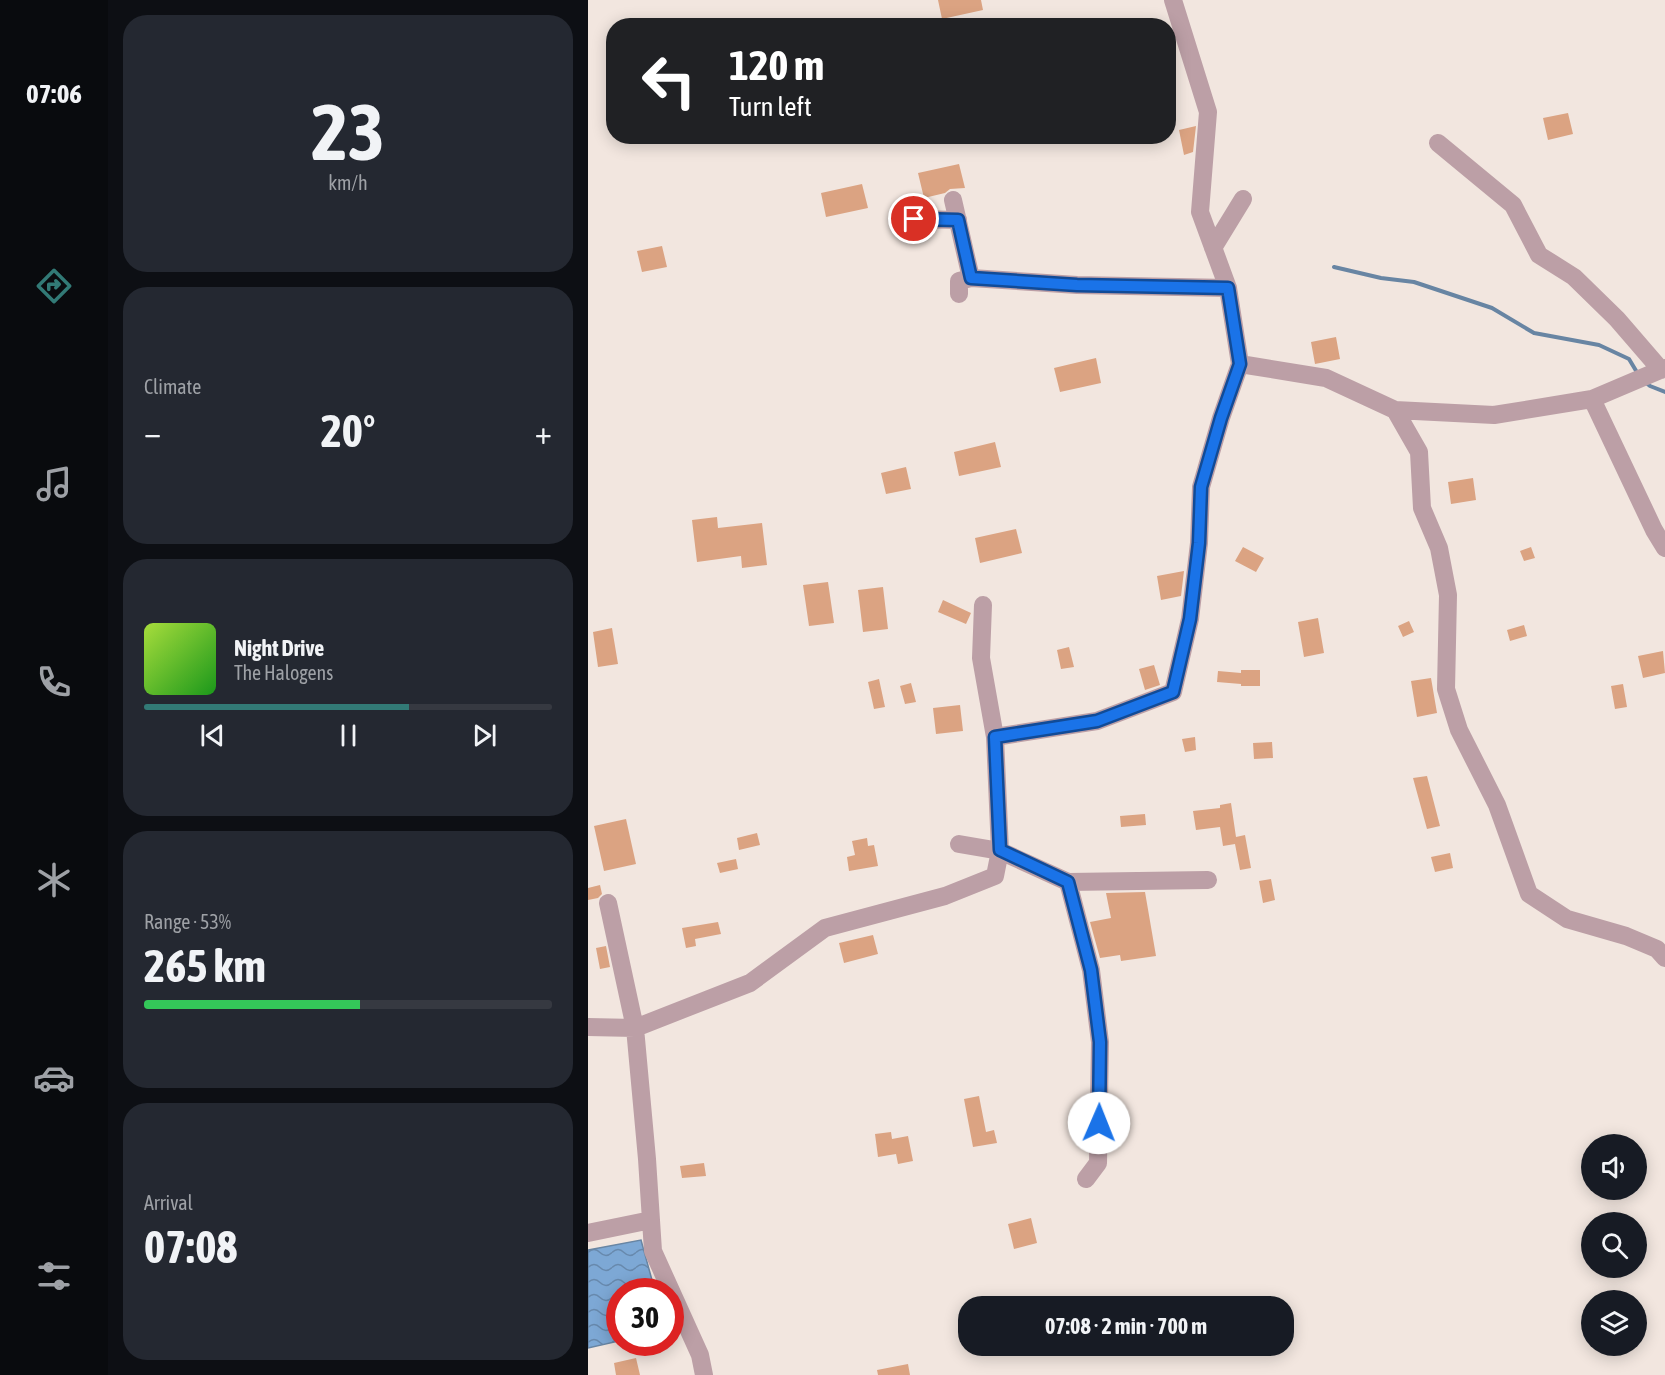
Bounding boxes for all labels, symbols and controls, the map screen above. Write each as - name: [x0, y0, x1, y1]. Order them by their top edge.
- text: 120 m: [729, 41, 824, 89]
- icon: left: [630, 42, 708, 120]
- text: 07:06: [26, 78, 82, 109]
- text: 23: [311, 87, 385, 177]
- text: Turn left: [729, 91, 812, 122]
- text: km/h: [328, 171, 368, 194]
- pin: [888, 193, 939, 244]
- icon: arrive: [897, 202, 930, 235]
- icon: directions: [33, 265, 75, 307]
- text: Climate: [144, 375, 201, 398]
- text: 20°: [321, 405, 375, 457]
- text: −: [144, 413, 161, 451]
- text: +: [535, 413, 552, 451]
- icon: music: [33, 463, 75, 505]
- text: Night Drive: [234, 635, 324, 661]
- icon: phone: [33, 661, 75, 703]
- text: The Halogens: [234, 661, 333, 684]
- icon: previous: [196, 719, 229, 752]
- icon: pause: [332, 719, 365, 752]
- icon: next: [468, 719, 501, 752]
- icon: climate: [33, 859, 75, 901]
- text: Range · 53%: [144, 910, 231, 933]
- text: 265 km: [144, 940, 266, 992]
- icon: car: [33, 1057, 75, 1099]
- position arrow: [1067, 1091, 1131, 1155]
- map controls: [1581, 1134, 1647, 1356]
- button: sound: [1581, 1134, 1647, 1200]
- text: Arrival: [144, 1191, 193, 1214]
- button: search: [1581, 1212, 1647, 1278]
- text: 07:08: [144, 1221, 238, 1273]
- icon: filters: [33, 1255, 75, 1297]
- speed limit sign: 30: [606, 1278, 684, 1356]
- button: layers: [1581, 1290, 1647, 1356]
- text: 07:08 · 2 min · 700 m: [1045, 1313, 1207, 1339]

